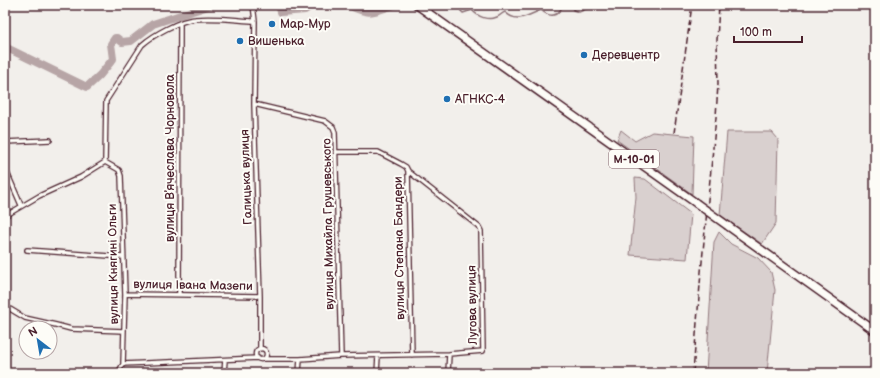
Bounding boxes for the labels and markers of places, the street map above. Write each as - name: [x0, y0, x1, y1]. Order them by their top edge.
- place label: Мар-Мур: [280, 17, 331, 32]
- marker: Мар-Мур: [267, 19, 277, 29]
- place label: Вишенька: [248, 34, 304, 49]
- marker: Вишенька: [235, 36, 245, 46]
- place label: Деревцентр: [592, 48, 660, 63]
- marker: Деревцентр: [579, 50, 589, 60]
- place label: АГНКС-4: [454, 92, 506, 107]
- marker: АГНКС-4: [442, 94, 452, 104]

